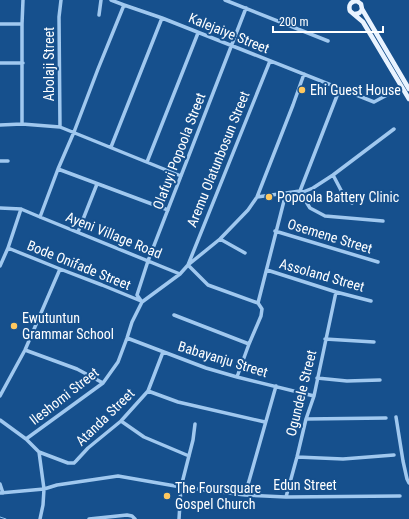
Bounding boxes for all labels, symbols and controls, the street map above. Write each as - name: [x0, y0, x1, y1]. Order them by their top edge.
- scale bar: [273, 8, 383, 34]
- street label: Kalejaiye Street: [186, 10, 272, 56]
- text: 200 m: [279, 15, 309, 29]
- street label: Abolaji Street: [41, 27, 57, 101]
- place label: Ehi Guest House: [310, 82, 401, 98]
- marker: Ehi Guest House: [297, 85, 307, 95]
- street label: Aremu Olatunbosun Street: [183, 89, 253, 229]
- street label: Olafuyi Popoola Street: [149, 91, 209, 211]
- place label: Popoola Battery Clinic: [277, 189, 399, 205]
- marker: Popoola Battery Clinic: [264, 192, 274, 202]
- street label: Ayeni Village Road: [64, 208, 164, 262]
- street label: Osemene Street: [286, 216, 374, 256]
- street label: Bode Onifade Street: [25, 237, 133, 293]
- street label: Assoland Street: [278, 255, 366, 295]
- place label: Ewutuntun Grammar School: [22, 310, 114, 342]
- marker: Ewutuntun Grammar School: [9, 321, 19, 331]
- street label: Babayanju Street: [176, 338, 270, 380]
- street label: Ogundele Street: [283, 348, 319, 438]
- street label: Ileshomi Street: [26, 364, 102, 428]
- street label: Atanda Street: [72, 385, 138, 449]
- street label: Edun Street: [273, 477, 337, 493]
- place label: The Foursquare Gospel Church: [175, 480, 261, 512]
- marker: The Foursquare Gospel Church: [162, 491, 172, 501]

